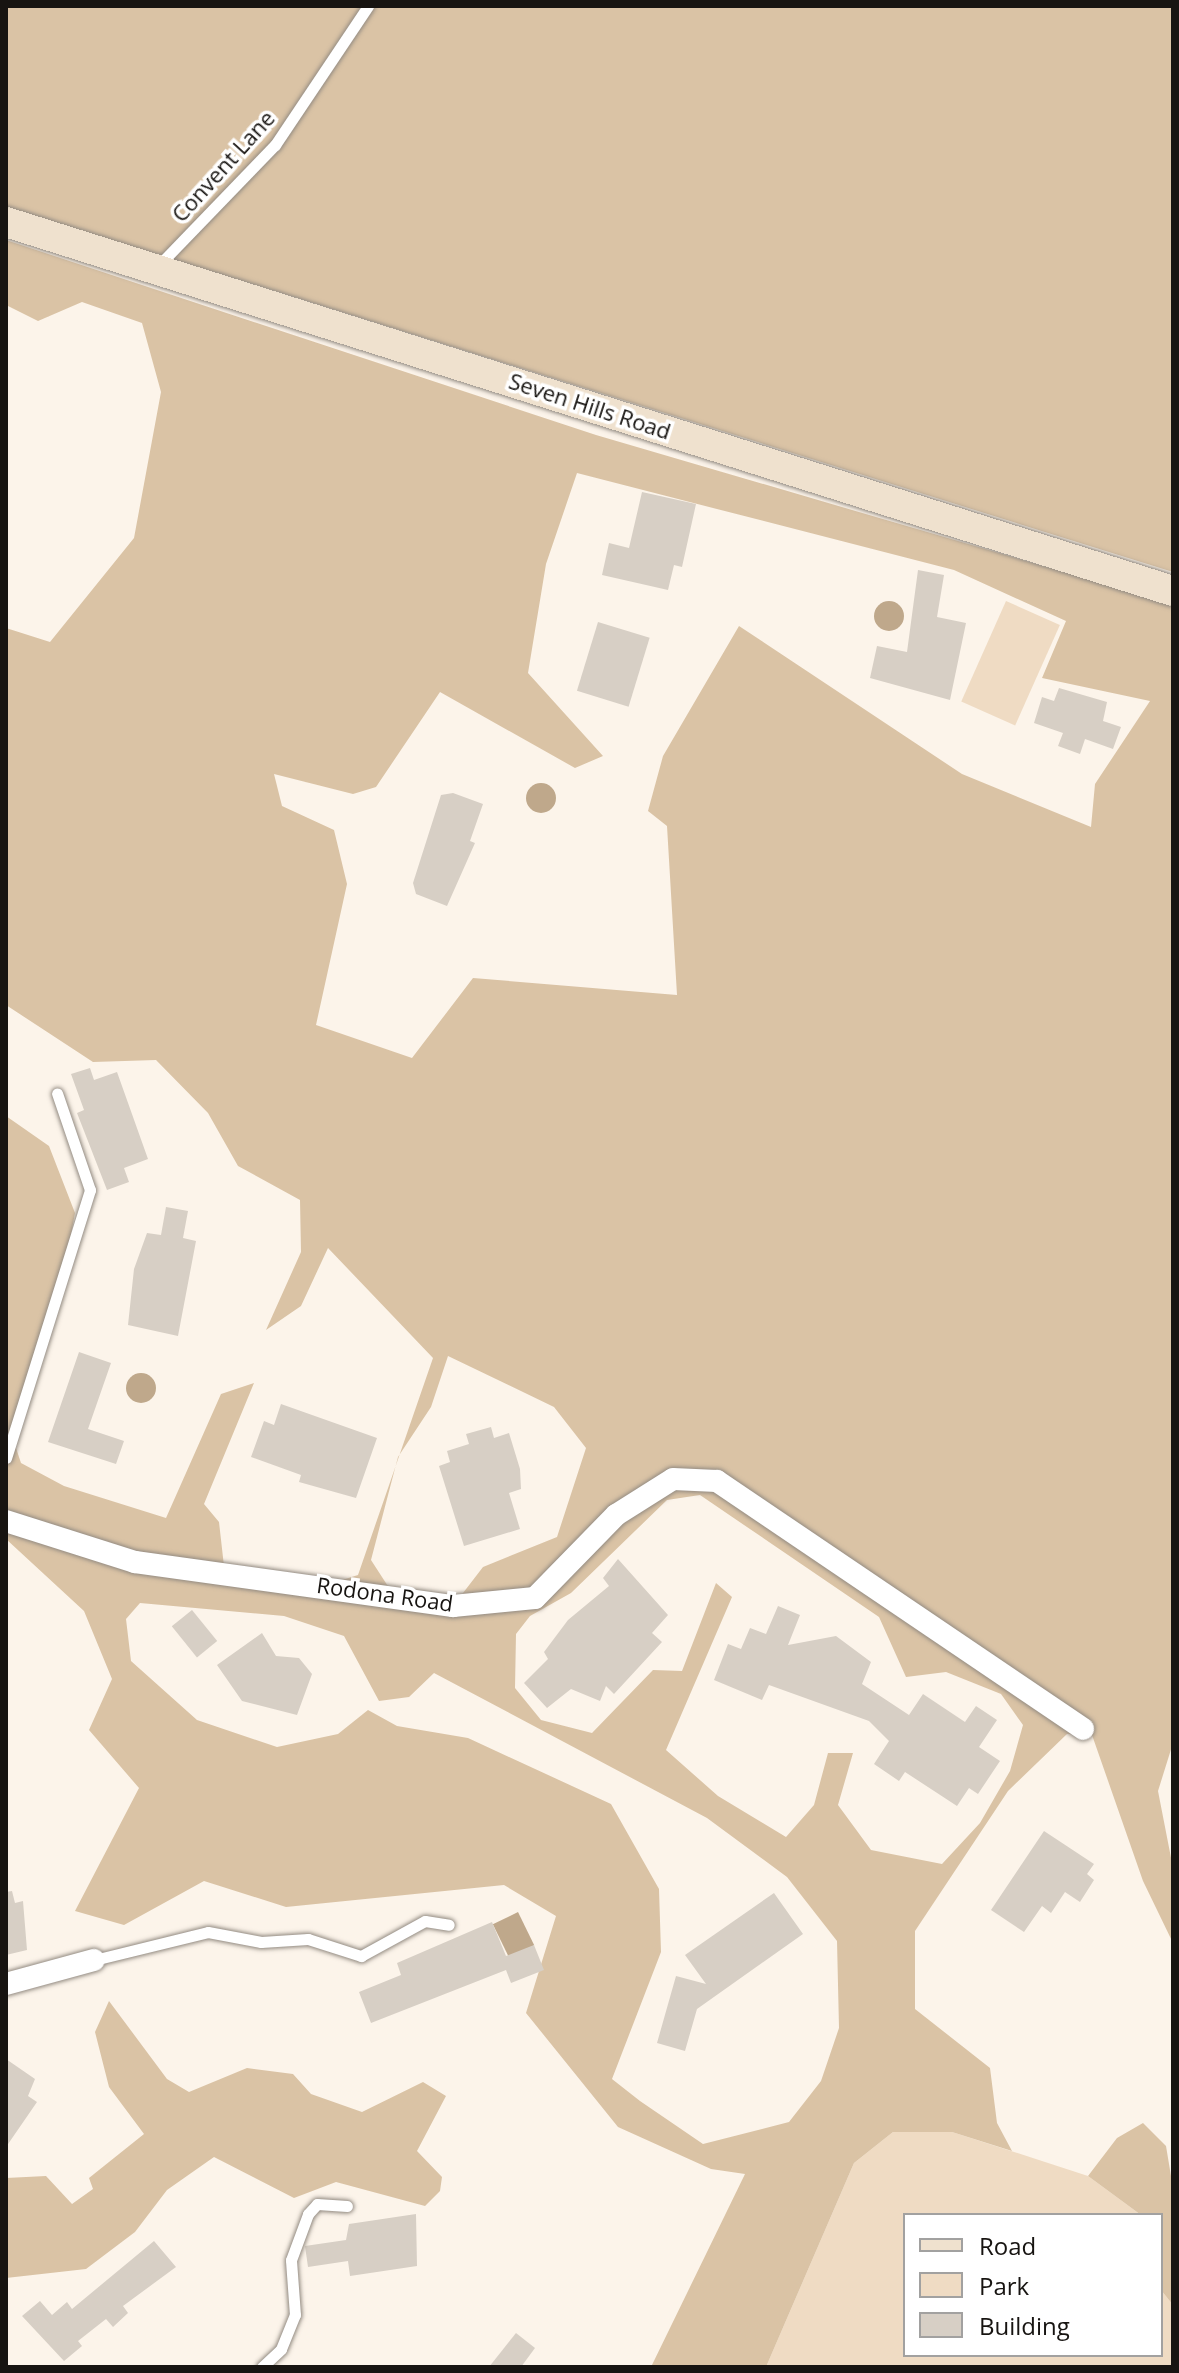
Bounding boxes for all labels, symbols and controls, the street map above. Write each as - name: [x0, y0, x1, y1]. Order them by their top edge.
- street label: Convent Lane: [166, 105, 280, 227]
- street label: Seven Hills Road: [506, 367, 674, 445]
- street label: Rodona Road: [315, 1571, 455, 1617]
- legend: [903, 2213, 1163, 2357]
- text: Road: [979, 2229, 1036, 2262]
- text: Park: [979, 2269, 1029, 2302]
- text: Building: [979, 2309, 1070, 2342]

